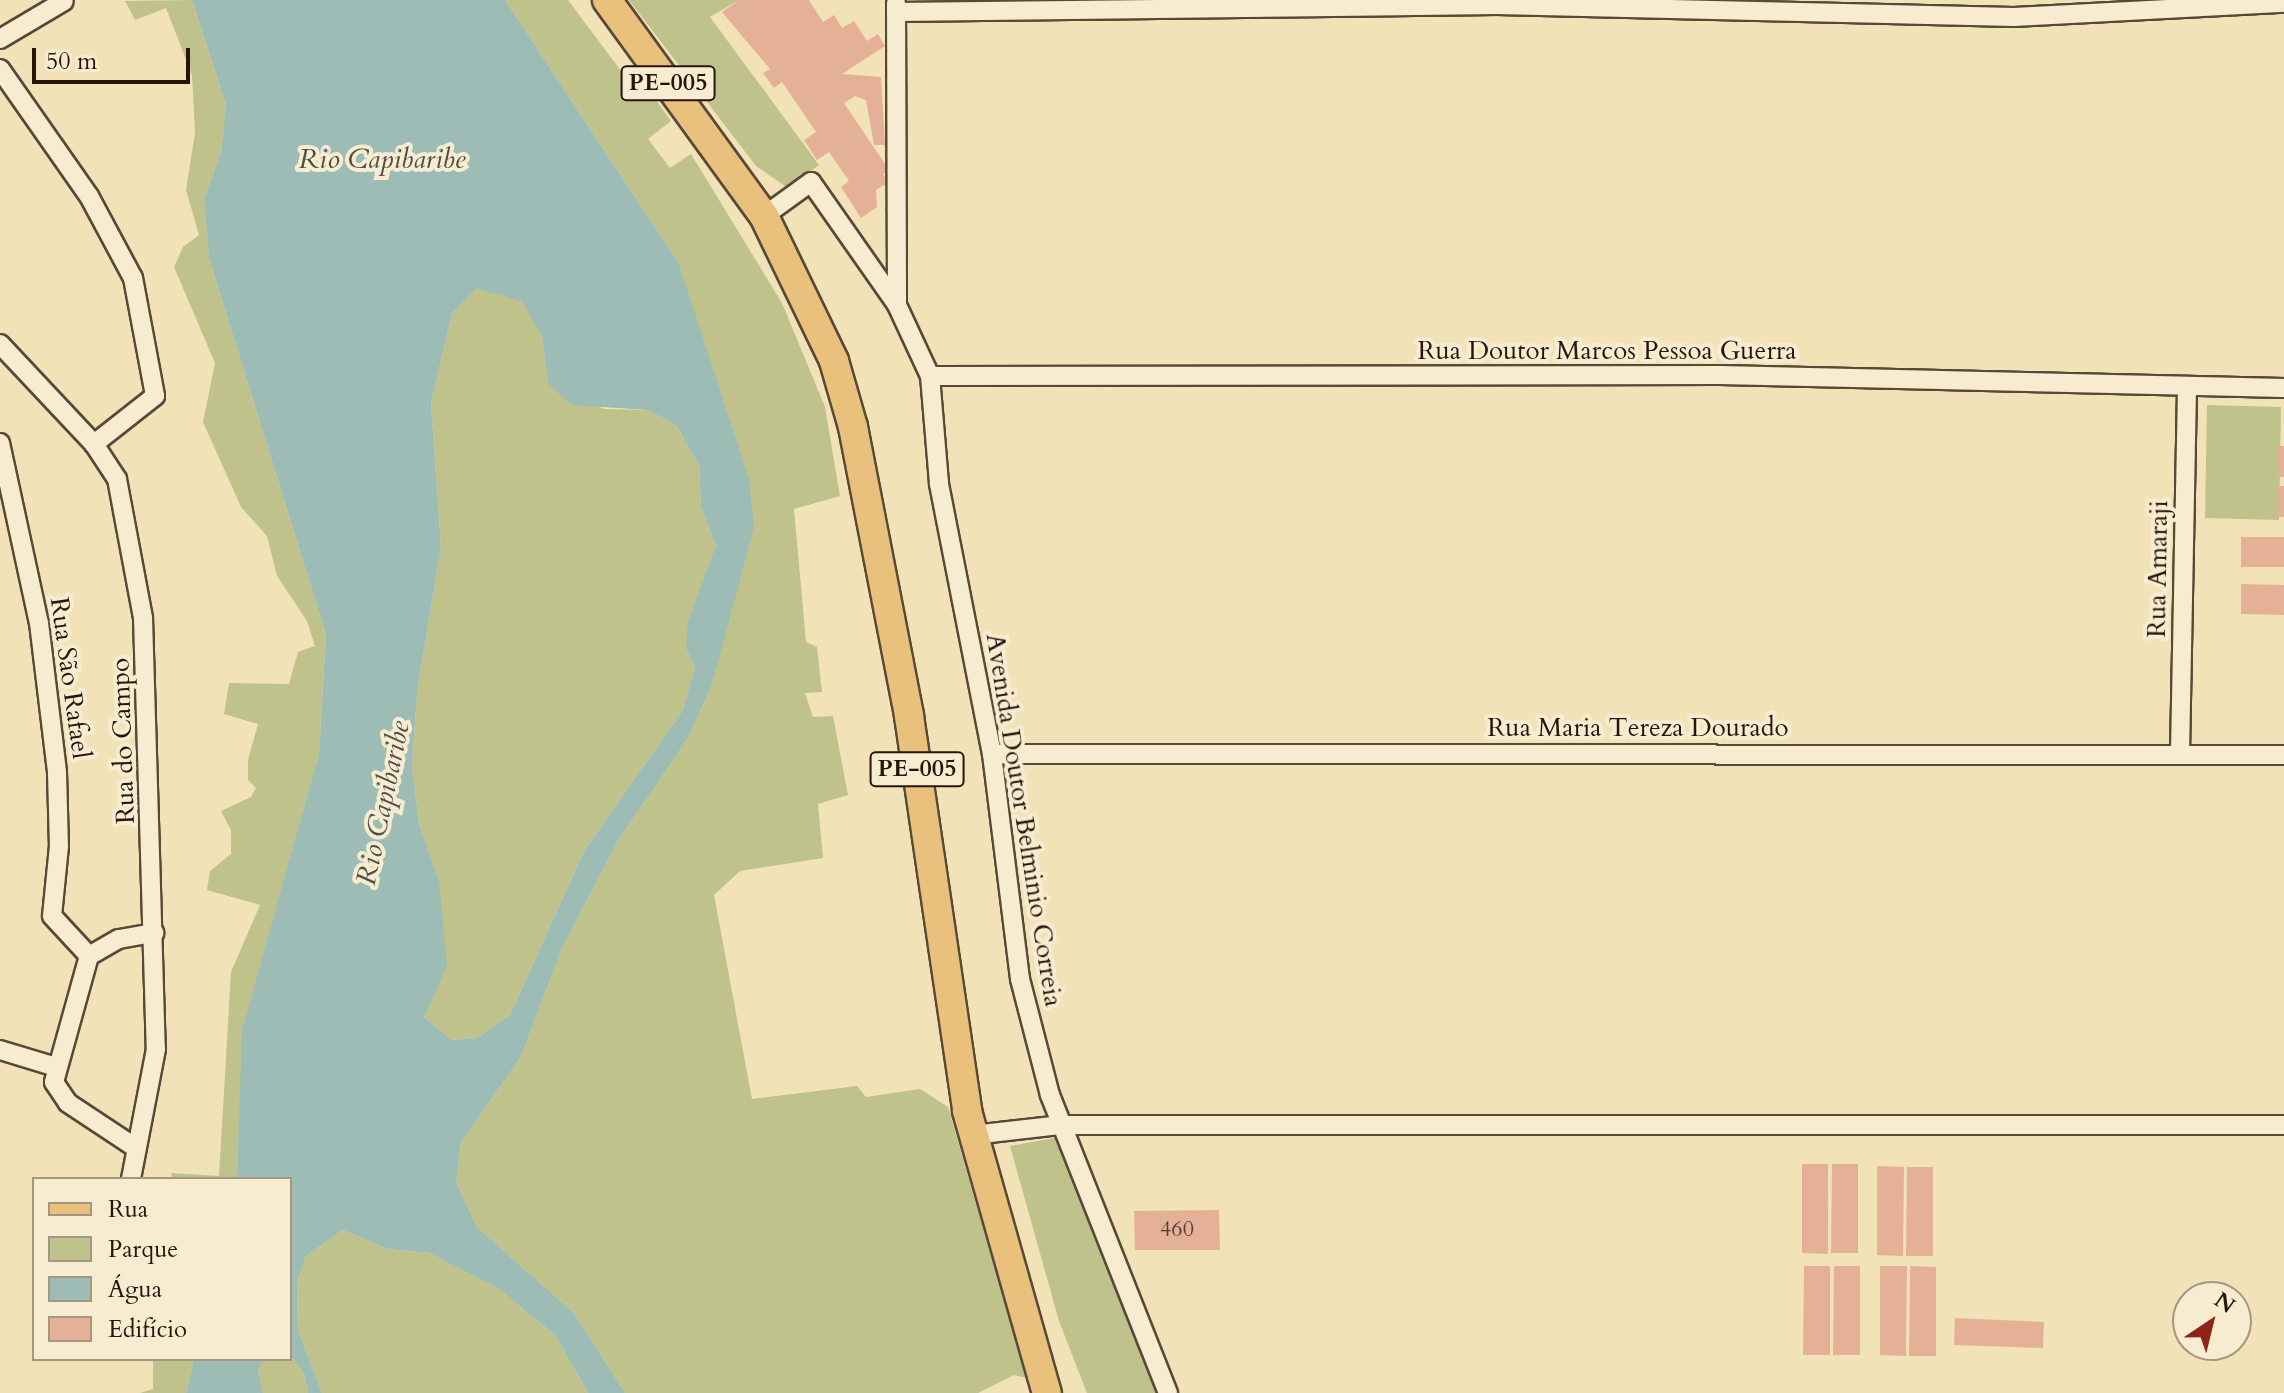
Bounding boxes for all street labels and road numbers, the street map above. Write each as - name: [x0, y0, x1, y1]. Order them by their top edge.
- road number: PE-005: [620, 63, 716, 103]
- street label: Rua Doutor Marcos Pessoa Guerra: [1417, 335, 1797, 367]
- street label: Rua Amaraji: [2141, 500, 2175, 638]
- street label: Rua São Rafael: [43, 595, 97, 761]
- street label: Avenida Doutor Belminio Correia: [979, 631, 1069, 1009]
- street label: Rua do Campo: [105, 657, 141, 825]
- street label: Rua Maria Tereza Dourado: [1487, 712, 1789, 744]
- road number: PE-005: [869, 749, 965, 789]

